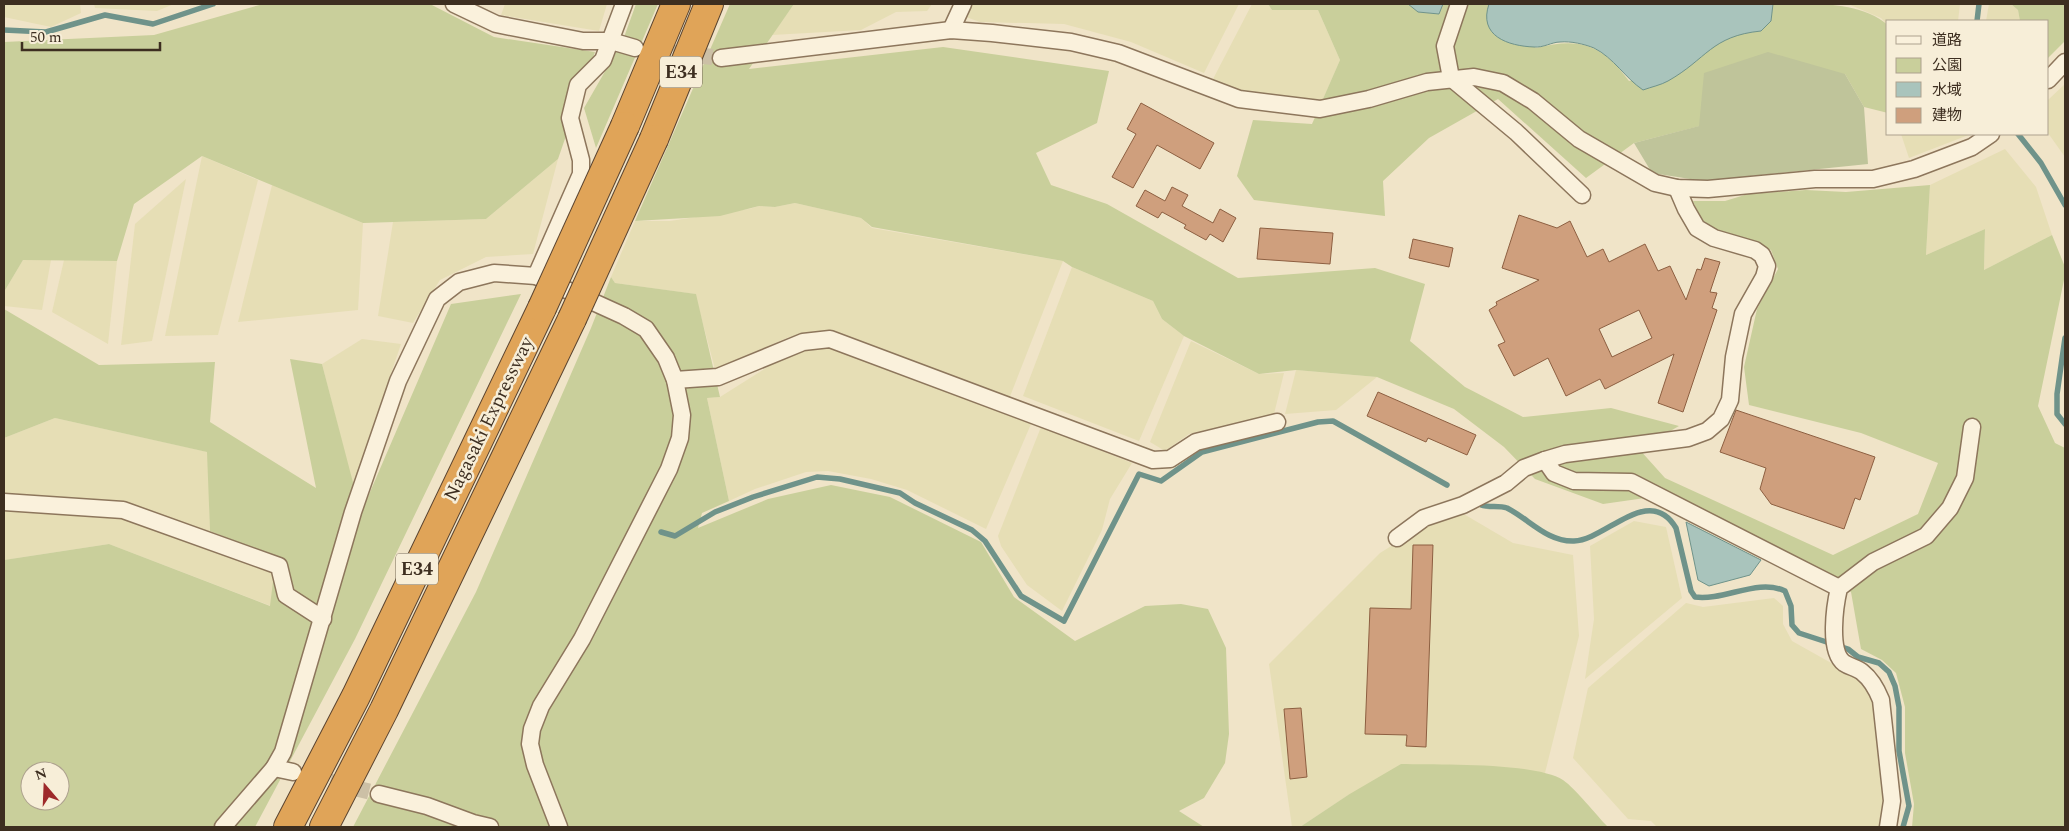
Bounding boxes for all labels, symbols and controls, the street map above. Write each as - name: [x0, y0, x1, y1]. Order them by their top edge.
- scale bar: [22, 20, 160, 52]
- legend: [1886, 20, 2049, 135]
- text: 50 m: [30, 26, 62, 49]
- text: 道路: [1932, 29, 1962, 52]
- text: 公園: [1932, 54, 1962, 77]
- road number: E34: [660, 56, 702, 88]
- text: 水域: [1932, 79, 1962, 102]
- text: 建物: [1932, 104, 1962, 127]
- street label: Nagasaki Expressway: [436, 331, 542, 506]
- road number: E34: [396, 554, 438, 584]
- north arrow: [20, 761, 70, 811]
- text: N: [32, 762, 50, 786]

